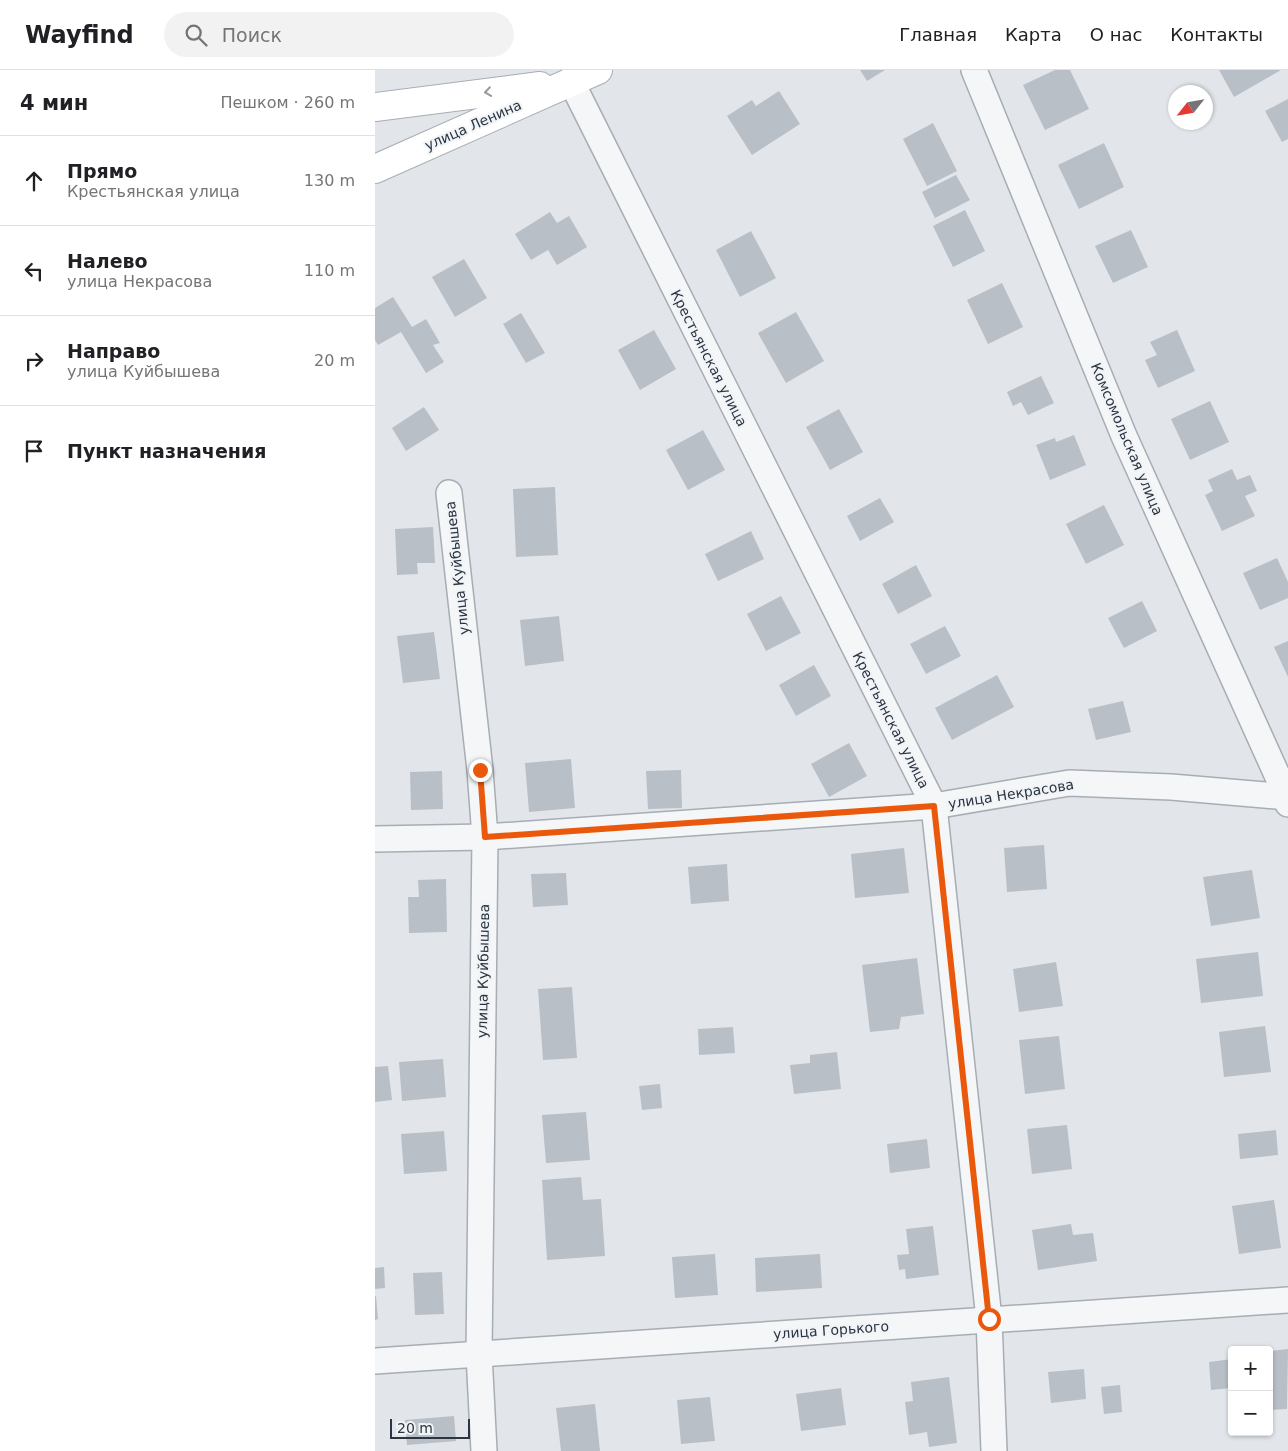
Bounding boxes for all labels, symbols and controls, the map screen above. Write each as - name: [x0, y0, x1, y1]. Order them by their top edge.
- search box: [164, 12, 514, 57]
- text: Wayfind: [25, 21, 134, 49]
- icon: search: [182, 21, 210, 49]
- text: Поиск: [222, 24, 282, 46]
- text: Главная: [899, 24, 977, 45]
- text: Карта: [1005, 24, 1062, 45]
- text: О нас: [1090, 24, 1142, 45]
- text: Контакты: [1170, 24, 1263, 45]
- north arrow: [1168, 85, 1213, 130]
- one-way arrow: [483, 87, 492, 97]
- text: 4 мин: [20, 91, 88, 115]
- text: Пешком · 260 m: [220, 93, 355, 112]
- street label: улица Ленина: [422, 97, 524, 153]
- text: Прямо: [67, 160, 137, 182]
- icon: ahead: [20, 167, 48, 195]
- text: 130 m: [304, 171, 355, 190]
- text: Крестьянская улица: [67, 182, 240, 201]
- text: Налево: [67, 250, 148, 272]
- icon: left: [20, 257, 48, 285]
- text: 110 m: [304, 261, 355, 280]
- text: улица Некрасова: [67, 272, 212, 291]
- street label: Крестьянская улица: [668, 287, 750, 429]
- text: Направо: [67, 340, 160, 362]
- icon: right: [20, 347, 48, 375]
- text: 20 m: [314, 351, 355, 370]
- street label: Комсомольская улица: [1088, 361, 1166, 517]
- text: улица Куйбышева: [67, 362, 220, 381]
- icon: arrive: [20, 437, 48, 465]
- text: Пункт назначения: [67, 440, 266, 462]
- street label: улица Куйбышева: [442, 500, 472, 636]
- street label: Крестьянская улица: [850, 649, 932, 791]
- route end: [469, 759, 492, 782]
- street label: улица Некрасова: [947, 776, 1075, 812]
- street label: улица Куйбышева: [474, 904, 492, 1038]
- route start: [978, 1308, 1001, 1331]
- street label: улица Горького: [773, 1318, 889, 1342]
- map controls: [1228, 1346, 1273, 1436]
- button: +: [1228, 1346, 1273, 1391]
- button: −: [1228, 1391, 1273, 1436]
- scale bar: [390, 1416, 470, 1439]
- text: 20 m: [397, 1420, 433, 1436]

